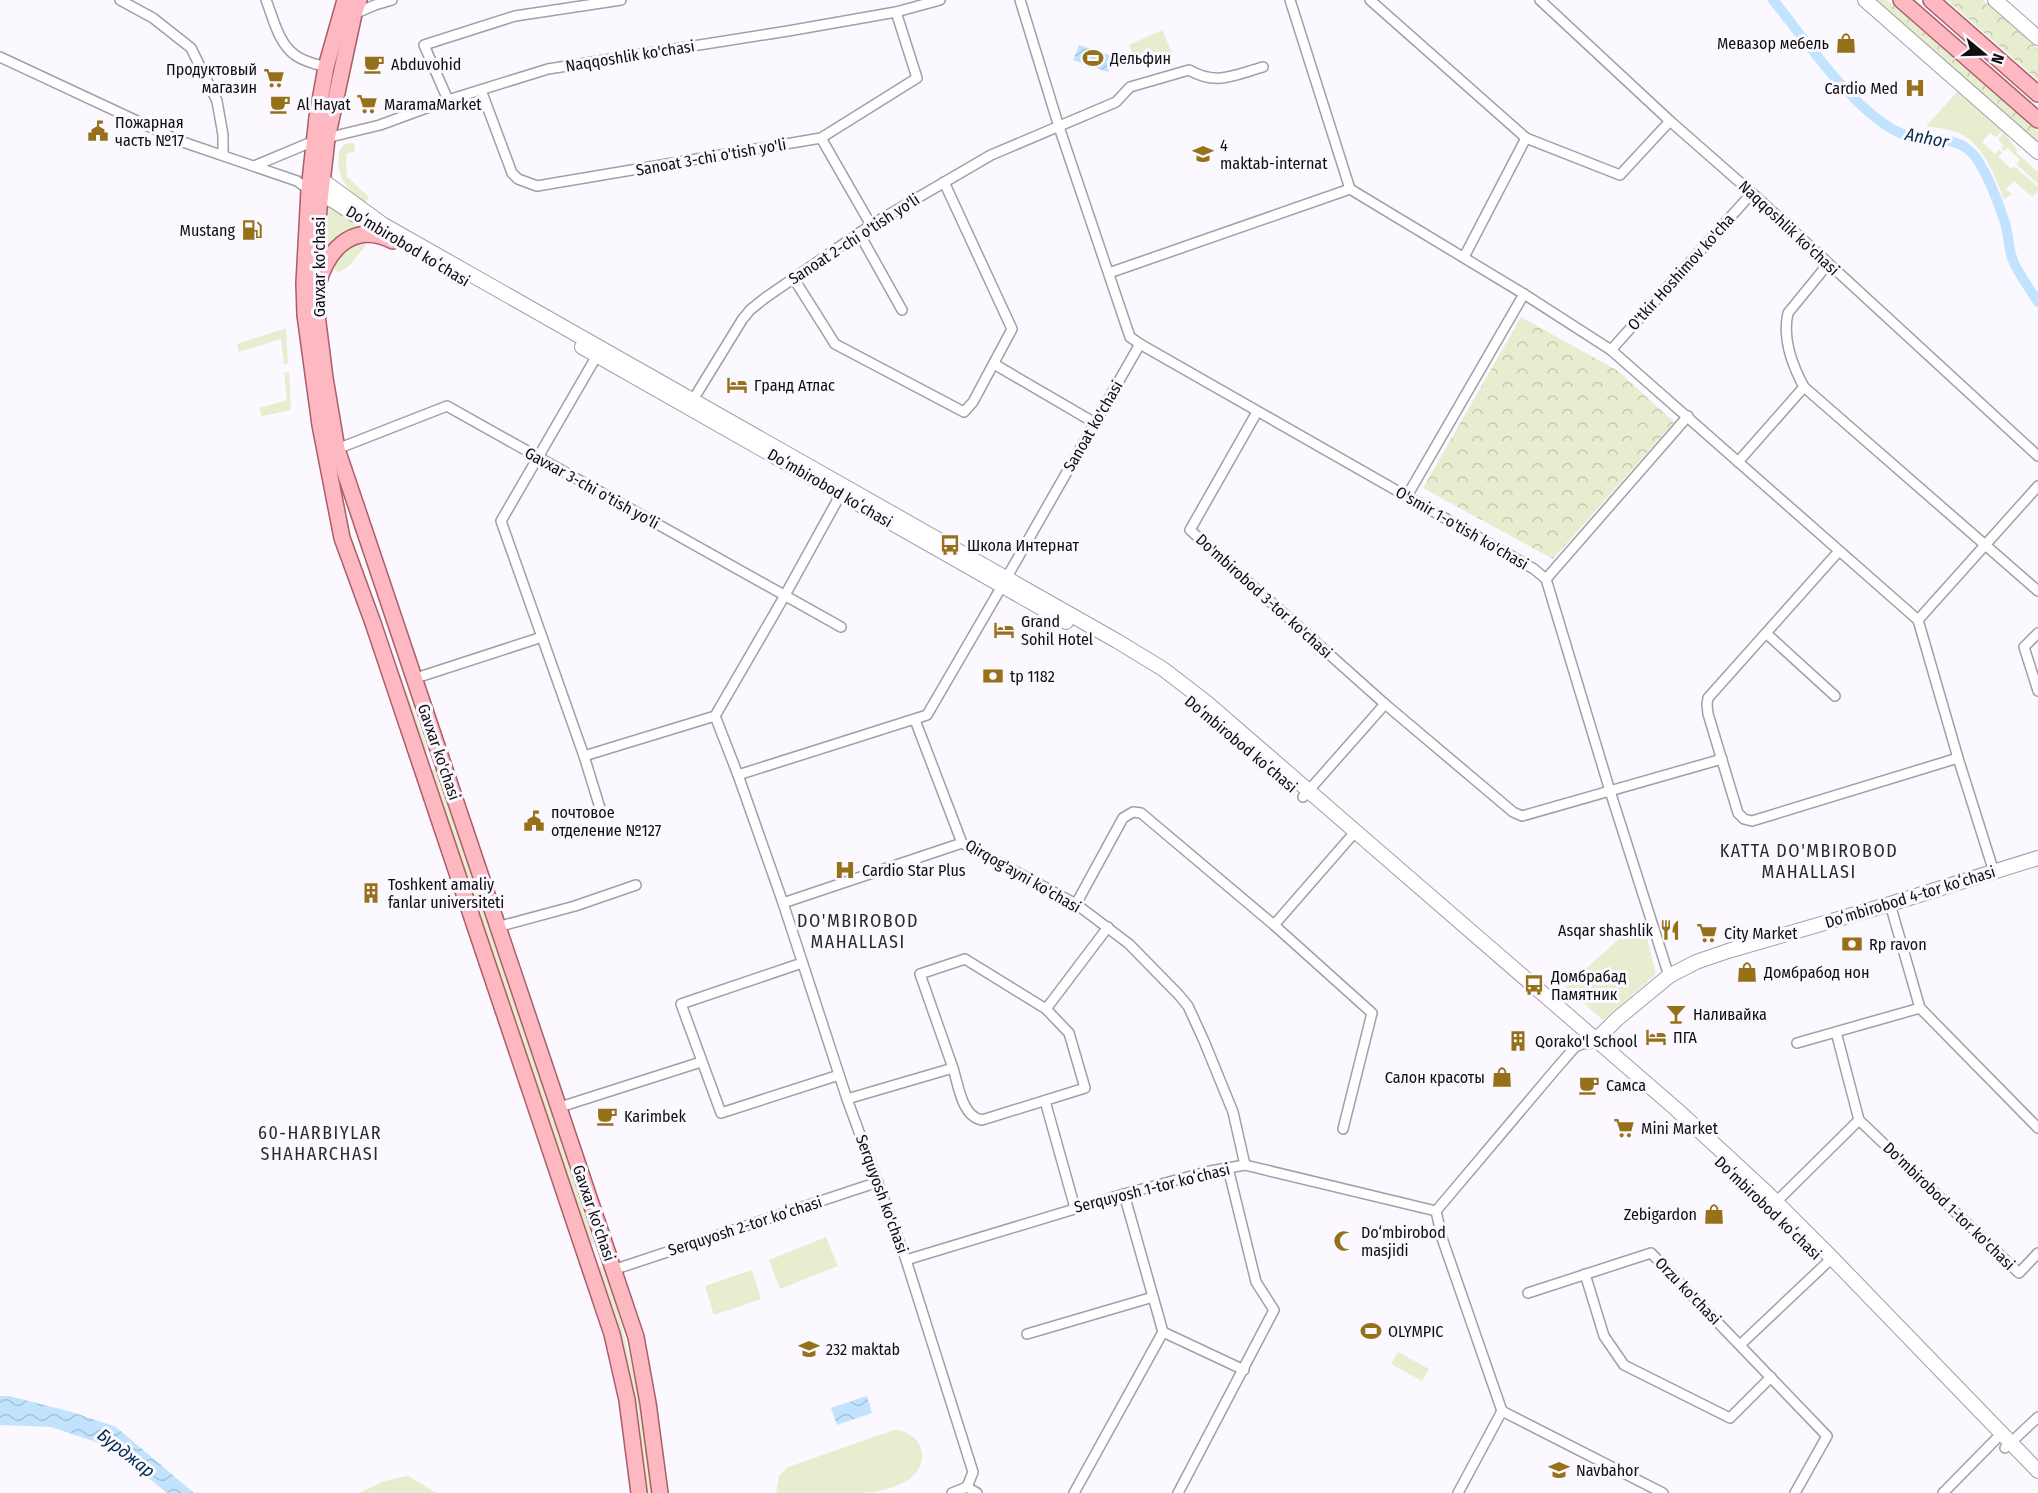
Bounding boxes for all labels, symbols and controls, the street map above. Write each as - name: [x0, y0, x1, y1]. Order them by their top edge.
- north arrow: [1954, 24, 2014, 84]
- shop icon: Мевазор мебель: [1834, 31, 1858, 55]
- place label: Мевазор мебель: [1717, 34, 1829, 53]
- street label: Naqqoshlik ko'chasi: [564, 36, 696, 76]
- sports icon: Дельфин: [1081, 46, 1105, 70]
- place label: Дельфин: [1109, 49, 1171, 68]
- text: N: [1987, 51, 2008, 66]
- cafe icon: Abduvohid: [362, 52, 386, 76]
- place label: Abduvohid: [391, 55, 461, 74]
- place label: Продуктовый магазин: [166, 60, 257, 97]
- supermarket icon: Продуктовый магазин: [262, 66, 286, 90]
- hospital icon: Cardio Med: [1903, 76, 1927, 100]
- place label: Cardio Med: [1824, 79, 1898, 98]
- cafe icon: Al Hayat: [268, 92, 292, 116]
- supermarket icon: MaramaMarket: [355, 92, 379, 116]
- place label: Al Hayat: [297, 95, 351, 114]
- place label: MaramaMarket: [384, 95, 482, 114]
- place label: Пожарная часть №17: [115, 113, 185, 150]
- public building icon: Пожарная часть №17: [86, 119, 110, 143]
- water label: Anhor: [1902, 123, 1951, 153]
- street label: Sanoat 3-chi o'tish yo'li: [634, 134, 788, 180]
- place label: 4 maktab-internat: [1220, 136, 1328, 173]
- school or university icon: 4 maktab-internat: [1191, 142, 1215, 166]
- street label: Naqqoshlik ko'chasi: [1735, 177, 1843, 279]
- street label: Sanoat 2-chi o'tish yo'li: [785, 190, 923, 288]
- street label: Doʻmbirobod koʻchasi: [343, 202, 473, 290]
- street label: O'tkir Hoshimov ko'cha: [1624, 210, 1738, 334]
- street label: Gavxar ko'chasi: [310, 217, 329, 317]
- fuel station icon: Mustang: [240, 218, 264, 242]
- place label: Mustang: [180, 221, 235, 240]
- hotel icon: Гранд Атлас: [725, 373, 749, 397]
- place label: Гранд Атлас: [754, 376, 835, 395]
- street label: Sanoat ko'chasi: [1059, 377, 1127, 475]
- street label: Gavxar 3-chi o'tish yo'li: [521, 443, 663, 533]
- street label: Doʻmbirobod koʻchasi: [764, 445, 896, 531]
- street label: O'smir 1-o'tish ko'chasi: [1392, 482, 1532, 574]
- street label: Do'mbirobod 3-tor ko'chasi: [1192, 530, 1336, 662]
- bus stop icon: Школа Интернат: [938, 533, 962, 557]
- place label: Школа Интернат: [967, 536, 1079, 555]
- place label: Grand Sohil Hotel: [1021, 612, 1093, 649]
- hotel icon: Grand Sohil Hotel: [992, 618, 1016, 642]
- bank icon: tp 1182: [981, 664, 1005, 688]
- place label: tp 1182: [1010, 667, 1055, 686]
- street label: Doʻmbirobod koʻchasi: [1181, 691, 1301, 797]
- street label: Gavxar ko'chasi: [414, 701, 464, 803]
- place label: почтовое отделение №127: [551, 803, 662, 840]
- public building icon: почтовое отделение №127: [522, 809, 546, 833]
- street label: Qirqog'ayni ko'chasi: [962, 835, 1084, 917]
- district label: KATTA DO'MBIROBOD MAHALLASI: [1720, 840, 1898, 883]
- hospital icon: Cardio Star Plus: [833, 858, 857, 882]
- place label: Cardio Star Plus: [862, 861, 966, 880]
- street label: Doʻmbirobod 4-tor koʻchasi: [1822, 862, 1998, 932]
- place label: Toshkent amaliy fanlar universiteti: [388, 875, 504, 912]
- building icon: Toshkent amaliy fanlar universiteti: [359, 881, 383, 905]
- district label: DO'MBIROBOD MAHALLASI: [797, 910, 919, 953]
- restaurant icon: Asqar shashlik: [1658, 918, 1682, 942]
- place label: Asqar shashlik: [1558, 921, 1654, 940]
- supermarket icon: City Market: [1695, 921, 1719, 945]
- place label: City Market: [1724, 924, 1798, 943]
- bank icon: Rp ravon: [1840, 932, 1864, 956]
- place label: Rp ravon: [1869, 935, 1927, 954]
- shop icon: Домбрабод нон: [1735, 960, 1759, 984]
- place label: Домбрабод нон: [1763, 963, 1869, 982]
- place label: Домбрабад Памятник: [1550, 967, 1627, 1004]
- bus stop icon: Домбрабад Памятник: [1522, 973, 1546, 997]
- bar icon: Наливайка: [1664, 1002, 1688, 1026]
- place label: Наливайка: [1693, 1005, 1767, 1024]
- hotel icon: ПГА: [1644, 1025, 1668, 1049]
- place label: ПГА: [1673, 1028, 1697, 1047]
- building icon: Qorako'l School: [1506, 1029, 1530, 1053]
- place label: Qorako'l School: [1535, 1032, 1637, 1051]
- shop icon: Салон красоты: [1490, 1065, 1514, 1089]
- place label: Салон красоты: [1385, 1068, 1485, 1087]
- cafe icon: Самса: [1577, 1073, 1601, 1097]
- place label: Самса: [1606, 1076, 1646, 1095]
- cafe icon: Karimbek: [595, 1104, 619, 1128]
- place label: Karimbek: [624, 1107, 687, 1126]
- supermarket icon: Mini Market: [1612, 1116, 1636, 1140]
- place label: Mini Market: [1641, 1119, 1719, 1138]
- district label: 60-HARBIYLAR SHAHARCHASI: [258, 1122, 382, 1165]
- street label: Serquyosh ko'chasi: [852, 1132, 912, 1256]
- street label: Do'mbirobod 1-tor ko'chasi: [1879, 1138, 2019, 1274]
- street label: Doʻmbirobod koʻchasi: [1711, 1152, 1825, 1264]
- street label: Serquyosh 1-tor koʻchasi: [1072, 1159, 1232, 1217]
- street label: Gavxar ko'chasi: [569, 1162, 619, 1264]
- street label: Serquyosh 2-tor koʻchasi: [666, 1192, 824, 1260]
- shop icon: Zebigardon: [1702, 1202, 1726, 1226]
- place label: Zebigardon: [1624, 1205, 1697, 1224]
- place label: Do‘mbirobod masjidi: [1361, 1223, 1446, 1260]
- mosque icon: Do‘mbirobod masjidi: [1332, 1229, 1356, 1253]
- street label: Orzu ko'chasi: [1651, 1253, 1725, 1329]
- sports icon: OLYMPIC: [1359, 1319, 1383, 1343]
- place label: OLYMPIC: [1388, 1322, 1443, 1341]
- school or university icon: 232 maktab: [797, 1337, 821, 1361]
- place label: 232 maktab: [826, 1340, 900, 1359]
- water label: Бурджар: [93, 1424, 159, 1482]
- school or university icon: Navbahor: [1547, 1458, 1571, 1482]
- place label: Navbahor: [1576, 1461, 1639, 1480]

